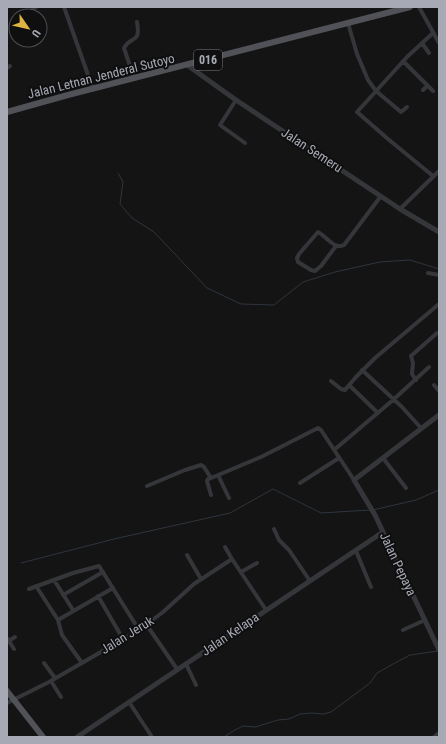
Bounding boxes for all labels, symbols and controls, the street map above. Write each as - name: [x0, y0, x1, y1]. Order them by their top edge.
- north arrow: [8, 8, 48, 48]
- text: U: [29, 27, 43, 40]
- street label: Jalan Letnan Jenderal Sutoyo: [26, 50, 176, 102]
- road number: 016: [194, 50, 222, 70]
- street label: Jalan Semeru: [279, 125, 345, 175]
- street label: Jalan Pepaya: [377, 530, 419, 598]
- street label: Jalan Kelapa: [198, 609, 262, 659]
- street label: Jalan Jeruk: [98, 613, 156, 657]

